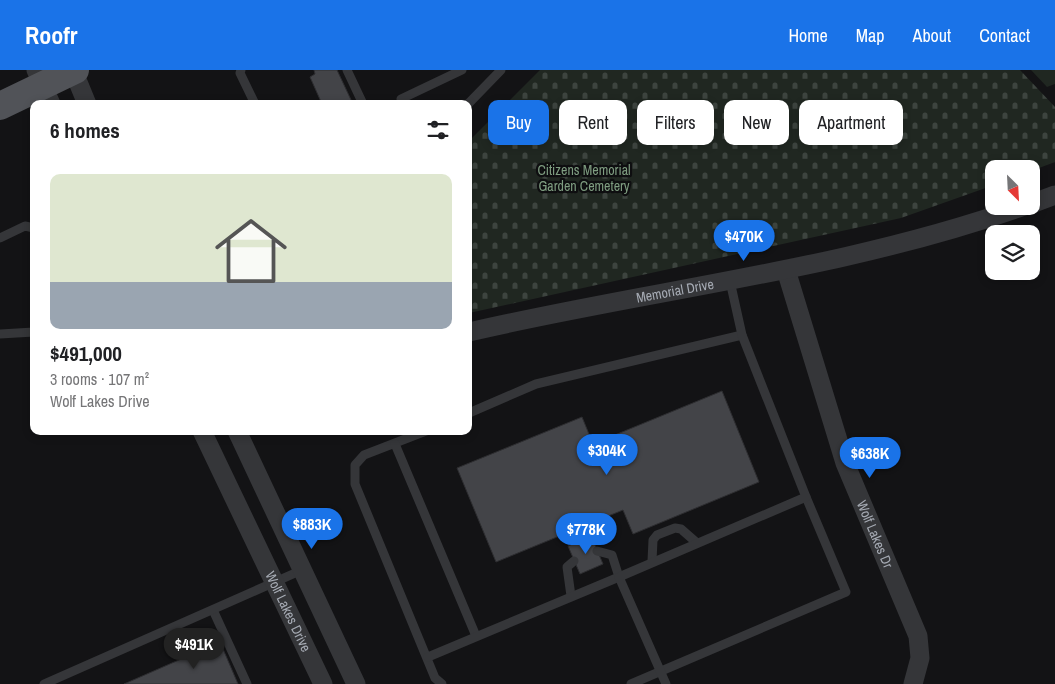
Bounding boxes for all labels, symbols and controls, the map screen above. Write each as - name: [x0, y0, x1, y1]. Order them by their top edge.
- text: Roofr: [25, 19, 77, 51]
- text: Home: [788, 23, 828, 48]
- text: Map: [856, 23, 885, 48]
- text: About: [913, 23, 951, 48]
- text: Contact: [979, 23, 1030, 48]
- chip: Buy: [488, 100, 549, 145]
- chip: Rent: [559, 100, 627, 145]
- chip: Filters: [637, 100, 714, 145]
- chip: New: [724, 100, 789, 145]
- chip: Apartment: [799, 100, 903, 145]
- text: 6 homes: [50, 116, 120, 145]
- icon: filters: [424, 116, 452, 144]
- north arrow: [985, 160, 1040, 215]
- map controls: [985, 160, 1040, 280]
- park label: Citizens Memorial Garden Cemetery: [537, 161, 631, 195]
- icon: home: [206, 206, 296, 296]
- pin: $470K: [709, 220, 779, 262]
- text: $470K: [725, 225, 763, 247]
- button: layers: [985, 225, 1040, 280]
- street label: Memorial Drive: [635, 275, 715, 307]
- text: $491,000: [50, 339, 122, 368]
- text: 3 rooms · 107 m²: [50, 368, 149, 390]
- text: Wolf Lakes Drive: [50, 390, 150, 412]
- pin: $304K: [572, 434, 642, 476]
- pin: $638K: [835, 436, 905, 479]
- text: $304K: [588, 439, 626, 461]
- text: $638K: [851, 442, 889, 464]
- street label: Wolf Lakes Dr: [853, 497, 897, 571]
- pin: $883K: [277, 508, 347, 550]
- pin: $778K: [551, 512, 621, 555]
- text: $883K: [293, 513, 331, 535]
- text: $778K: [567, 518, 605, 540]
- street label: Wolf Lakes Drive: [261, 568, 315, 655]
- pin: $491K: [159, 628, 229, 670]
- text: $491K: [175, 633, 213, 655]

